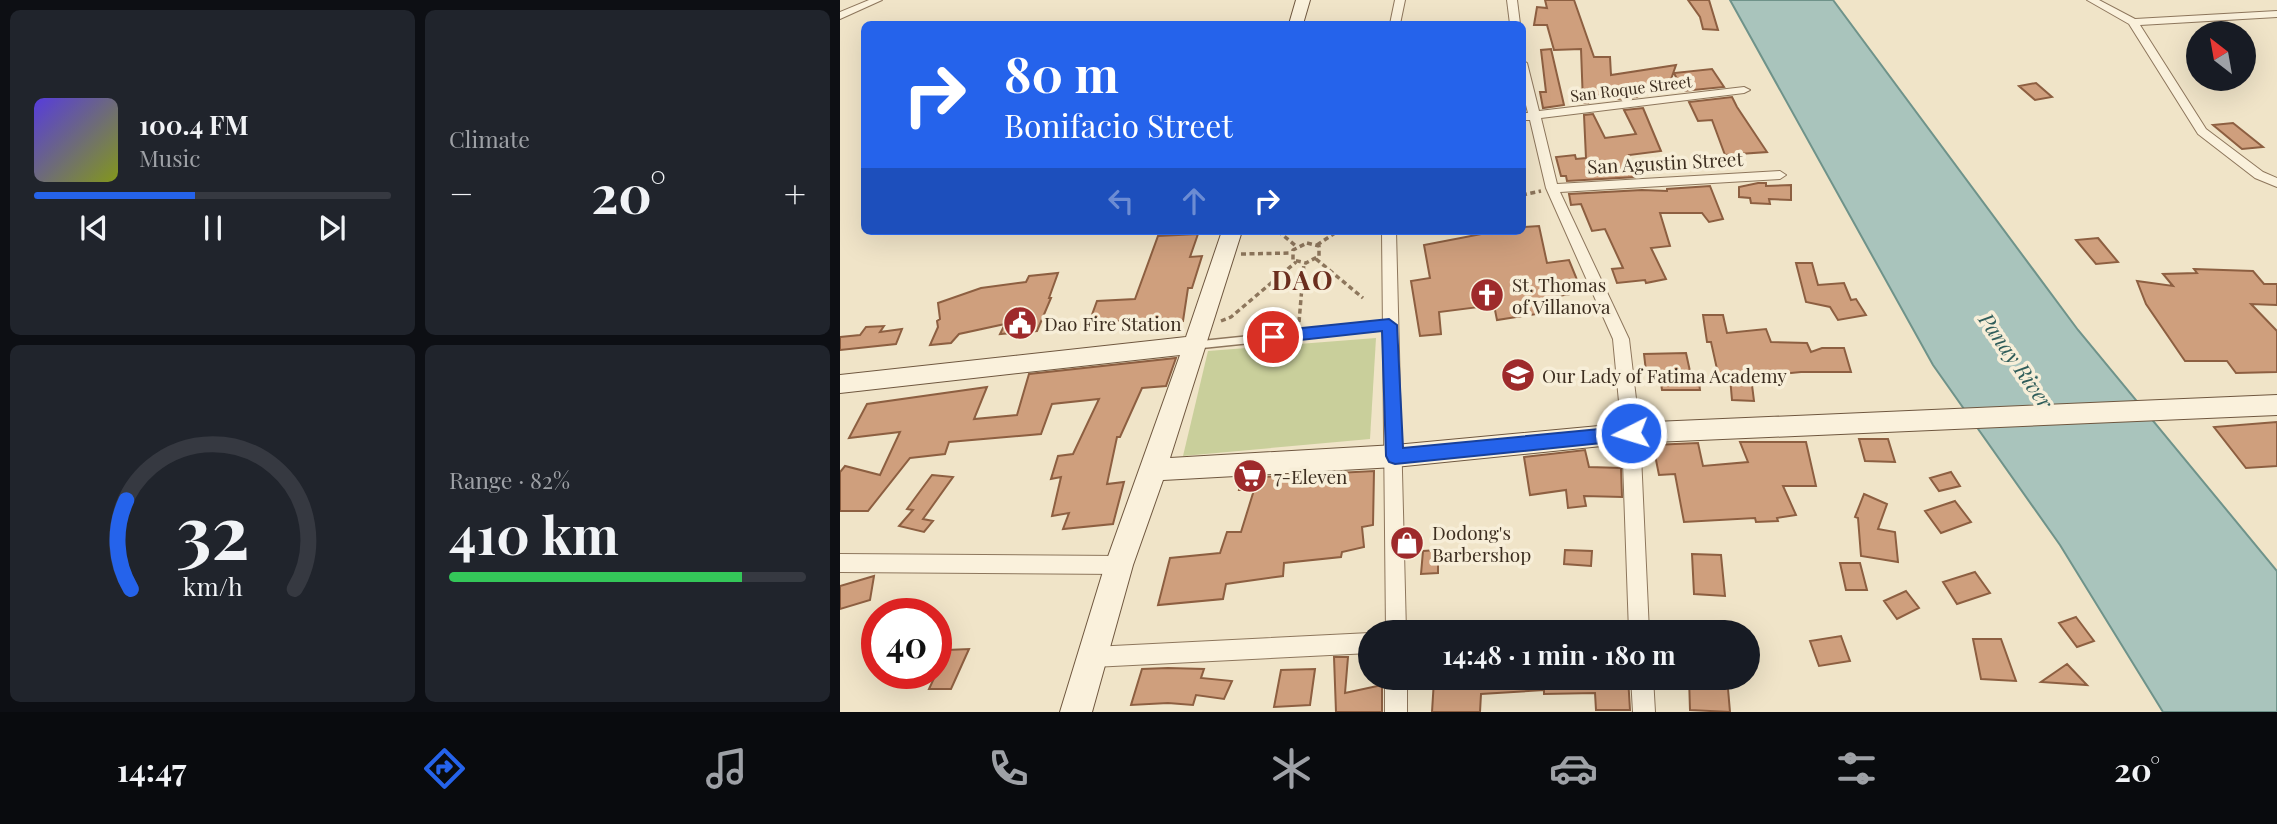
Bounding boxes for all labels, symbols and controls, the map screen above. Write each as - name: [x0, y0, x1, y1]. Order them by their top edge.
- north arrow: [2186, 21, 2256, 91]
- map controls: [2186, 21, 2256, 91]
- text: 80 m: [1004, 40, 1119, 105]
- icon: right: [889, 49, 980, 140]
- street label: San Roque Street: [1569, 70, 1693, 106]
- text: Bonifacio Street: [1004, 103, 1233, 146]
- text: 100.4 FM: [139, 107, 249, 142]
- text: Climate: [449, 123, 530, 154]
- text: Music: [139, 142, 200, 173]
- street label: San Agustin Street: [1586, 145, 1744, 179]
- text: 20°: [591, 158, 666, 227]
- text: −: [449, 167, 474, 218]
- text: +: [784, 167, 806, 218]
- icon: left: [1102, 182, 1140, 220]
- icon: ahead: [1175, 182, 1213, 220]
- icon: right: [1248, 182, 1286, 220]
- icon: previous: [75, 209, 113, 247]
- icon: pause: [194, 209, 232, 247]
- icon: next: [313, 209, 351, 247]
- district label: DAO: [1271, 262, 1335, 297]
- place label: St. Thomas of Villanova: [1512, 271, 1611, 319]
- church icon: St. Thomas of Villanova: [1468, 276, 1506, 314]
- public building icon: Dao Fire Station: [1001, 304, 1039, 342]
- water label: Panay River: [1973, 306, 2061, 414]
- pin: [1243, 307, 1303, 367]
- place label: Dao Fire Station: [1044, 310, 1182, 336]
- icon: arrive: [1254, 318, 1292, 356]
- school or university icon: Our Lady of Fatima Academy: [1499, 356, 1537, 394]
- place label: Our Lady of Fatima Academy: [1542, 362, 1787, 388]
- position arrow: [1594, 396, 1668, 470]
- supermarket icon: 7-Eleven: [1231, 457, 1269, 495]
- place label: 7-Eleven: [1274, 463, 1348, 489]
- text: Range · 82%: [449, 464, 570, 495]
- text: 32: [176, 481, 249, 578]
- text: 410 km: [449, 499, 619, 568]
- place label: Dodong's Barbershop: [1432, 519, 1531, 567]
- shop icon: Dodong's Barbershop: [1388, 524, 1426, 562]
- text: km/h: [183, 569, 243, 602]
- speed limit sign: 40: [861, 598, 952, 689]
- text: 14:48 · 1 min · 180 m: [1443, 637, 1675, 672]
- icon: directions: [420, 744, 469, 793]
- icon: music: [702, 744, 751, 793]
- icon: phone: [984, 744, 1033, 793]
- icon: climate: [1267, 744, 1316, 793]
- icon: car: [1549, 744, 1598, 793]
- icon: filters: [1832, 744, 1881, 793]
- text: 14:47: [117, 747, 186, 790]
- text: 20°: [2114, 747, 2160, 790]

